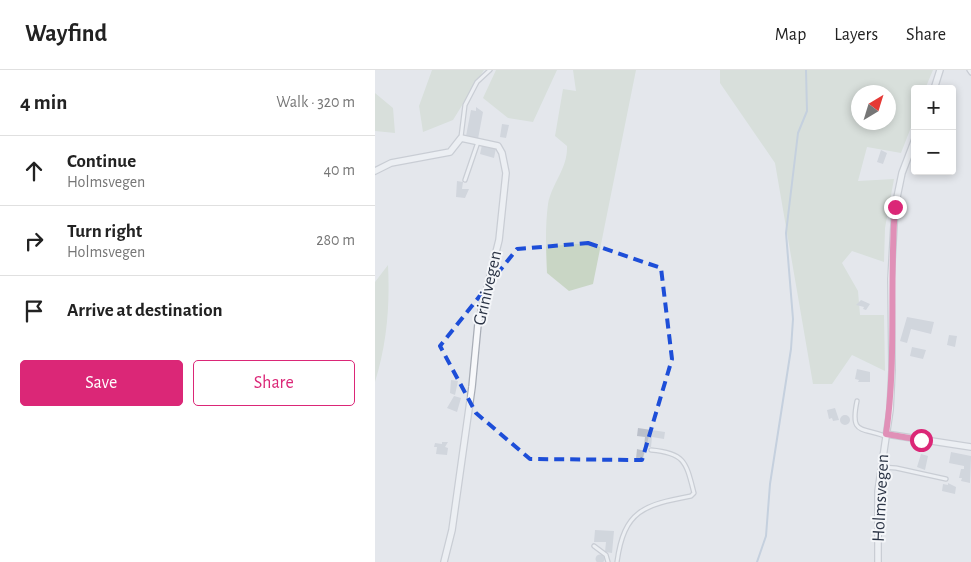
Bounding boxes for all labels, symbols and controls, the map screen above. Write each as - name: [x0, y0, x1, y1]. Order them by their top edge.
- text: Wayfind: [25, 22, 107, 46]
- text: Map: [775, 26, 806, 44]
- text: Layers: [834, 26, 878, 44]
- text: Share: [906, 26, 946, 44]
- north arrow: [851, 85, 896, 130]
- map controls: [911, 85, 956, 175]
- button: +: [911, 85, 956, 130]
- text: 4 min: [20, 92, 67, 113]
- text: Walk · 320 m: [276, 94, 355, 110]
- button: −: [911, 130, 956, 175]
- text: Continue: [67, 152, 136, 171]
- icon: ahead: [20, 157, 48, 185]
- text: 40 m: [323, 162, 355, 178]
- text: Holmsvegen: [67, 174, 145, 190]
- route end: [884, 196, 907, 219]
- text: Turn right: [67, 222, 142, 241]
- icon: right: [20, 227, 48, 255]
- text: 280 m: [316, 232, 355, 248]
- text: Holmsvegen: [67, 244, 145, 260]
- street label: Grinivegen: [471, 249, 505, 327]
- icon: arrive: [20, 297, 48, 325]
- text: Arrive at destination: [67, 301, 223, 320]
- button: Save: [20, 360, 183, 406]
- button: Share: [193, 360, 355, 406]
- route start: [910, 429, 933, 452]
- street label: Holmsvegen: [870, 454, 892, 542]

